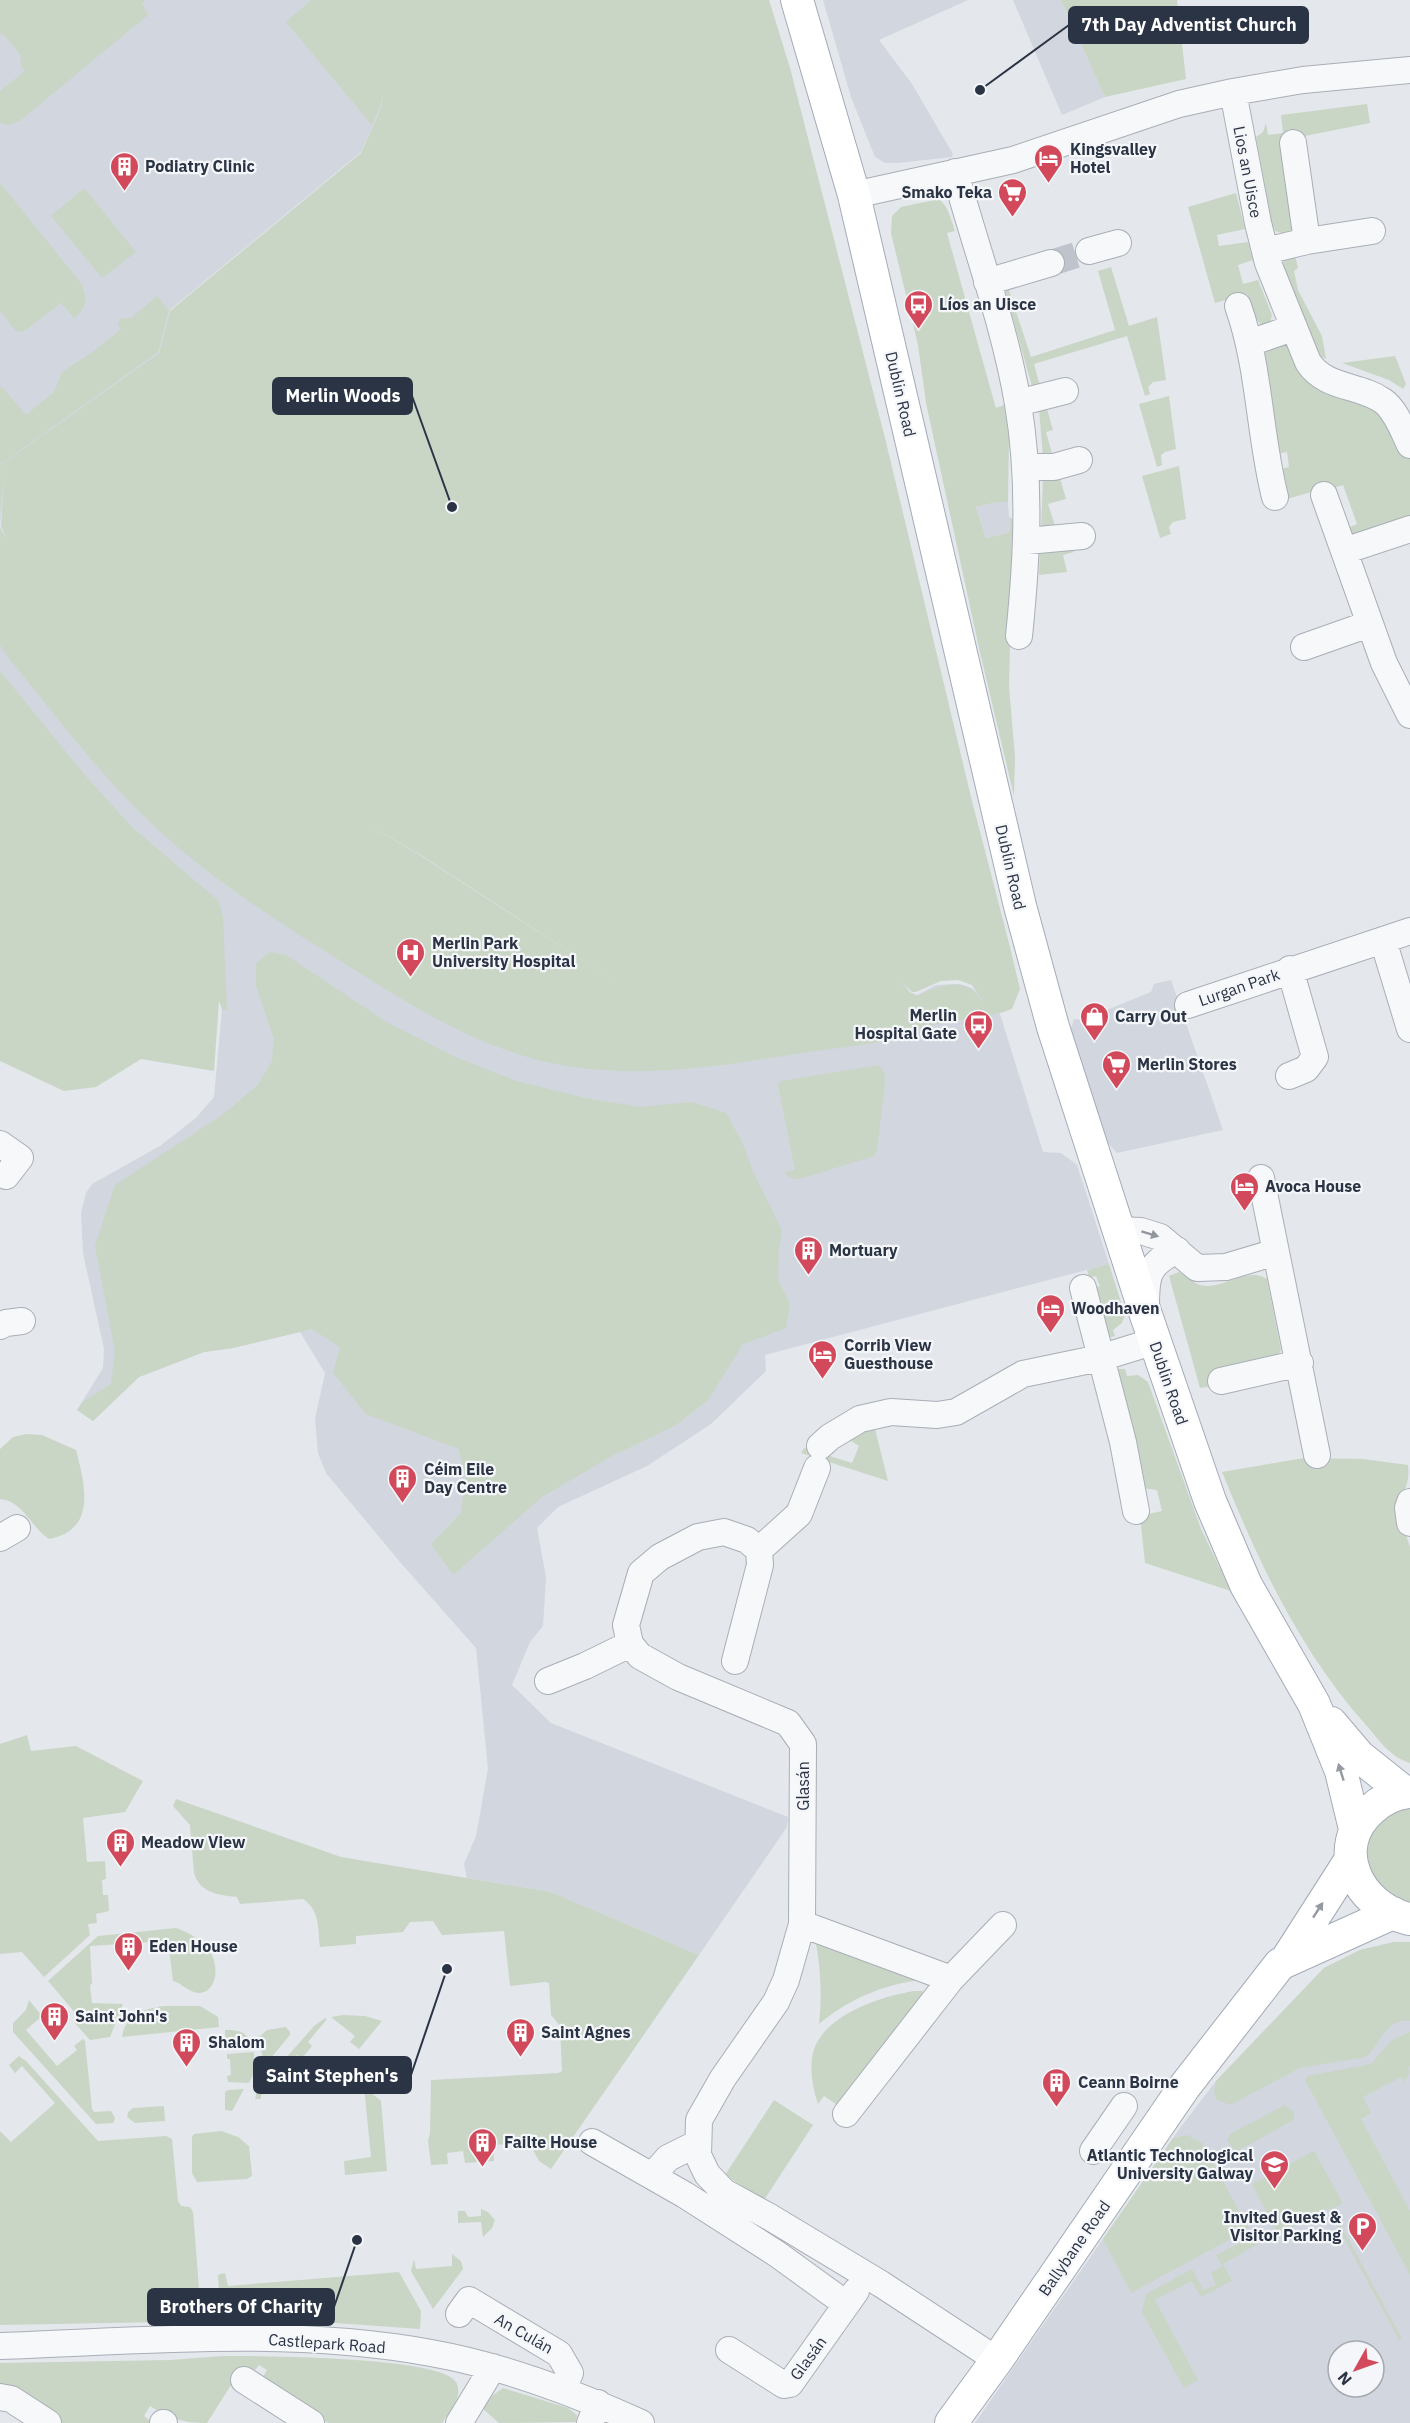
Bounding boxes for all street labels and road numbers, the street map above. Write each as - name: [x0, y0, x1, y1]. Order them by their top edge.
- street label: Lios an Uisce: [1229, 124, 1267, 220]
- street label: Dublin Road: [881, 349, 921, 439]
- street label: Dublin Road: [991, 822, 1031, 912]
- street label: Lurgan Park: [1196, 964, 1283, 1010]
- street label: Dublin Road: [1145, 1339, 1193, 1427]
- street label: Glasán: [793, 1761, 813, 1811]
- street label: Ballybane Road: [1034, 2197, 1114, 2299]
- street label: An Culán: [491, 2308, 557, 2358]
- street label: Castlepark Road: [268, 2329, 386, 2357]
- street label: Glasán: [785, 2332, 831, 2384]

